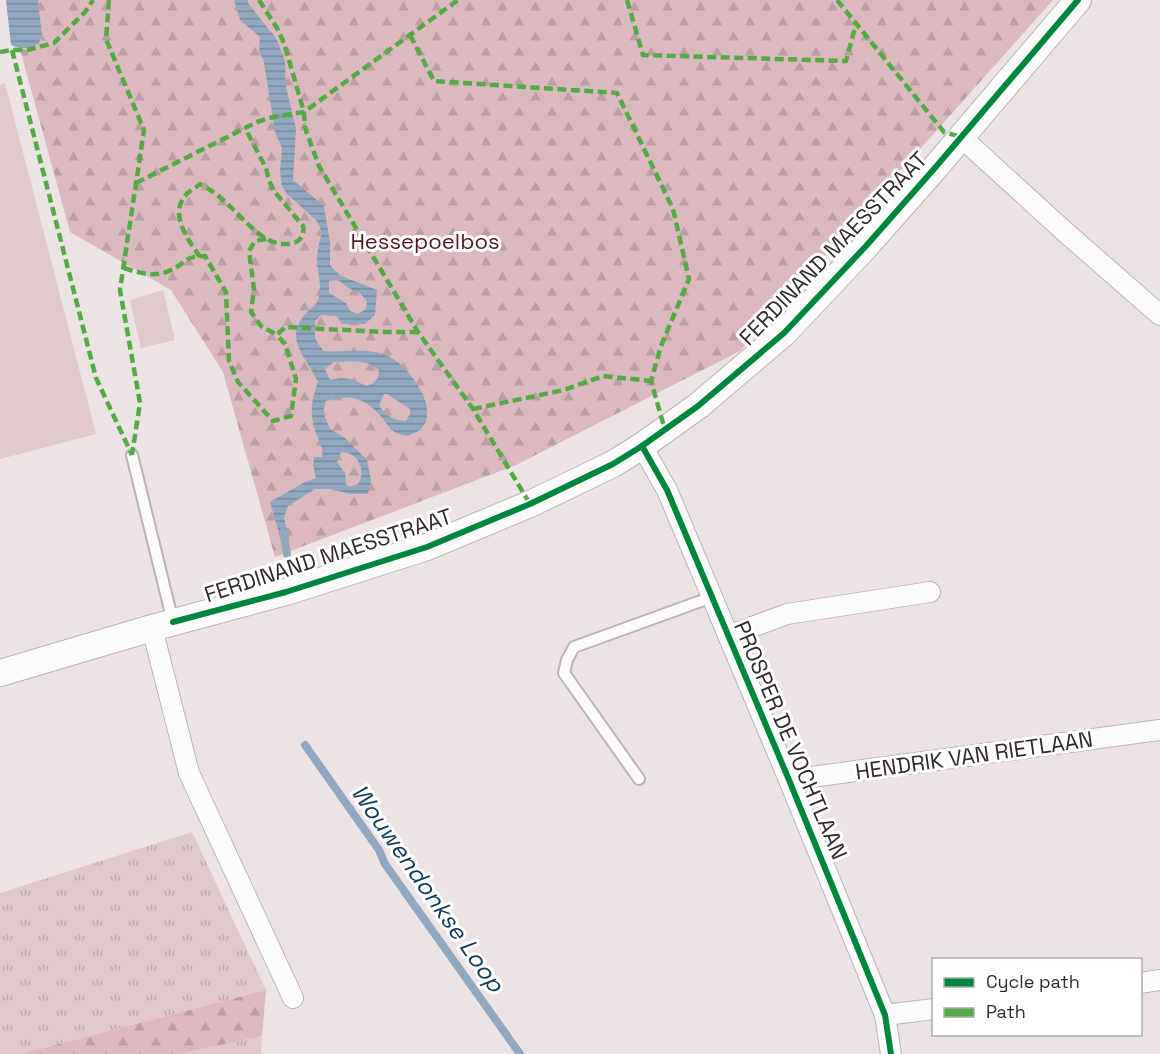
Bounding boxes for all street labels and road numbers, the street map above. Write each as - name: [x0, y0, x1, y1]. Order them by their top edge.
- street label: FERDINAND MAESSTRAAT: [733, 145, 933, 351]
- street label: FERDINAND MAESSTRAAT: [201, 502, 455, 608]
- street label: PROSPER DE VOCHTLAAN: [728, 616, 854, 864]
- street label: HENDRIK VAN RIETLAAN: [853, 724, 1095, 786]

